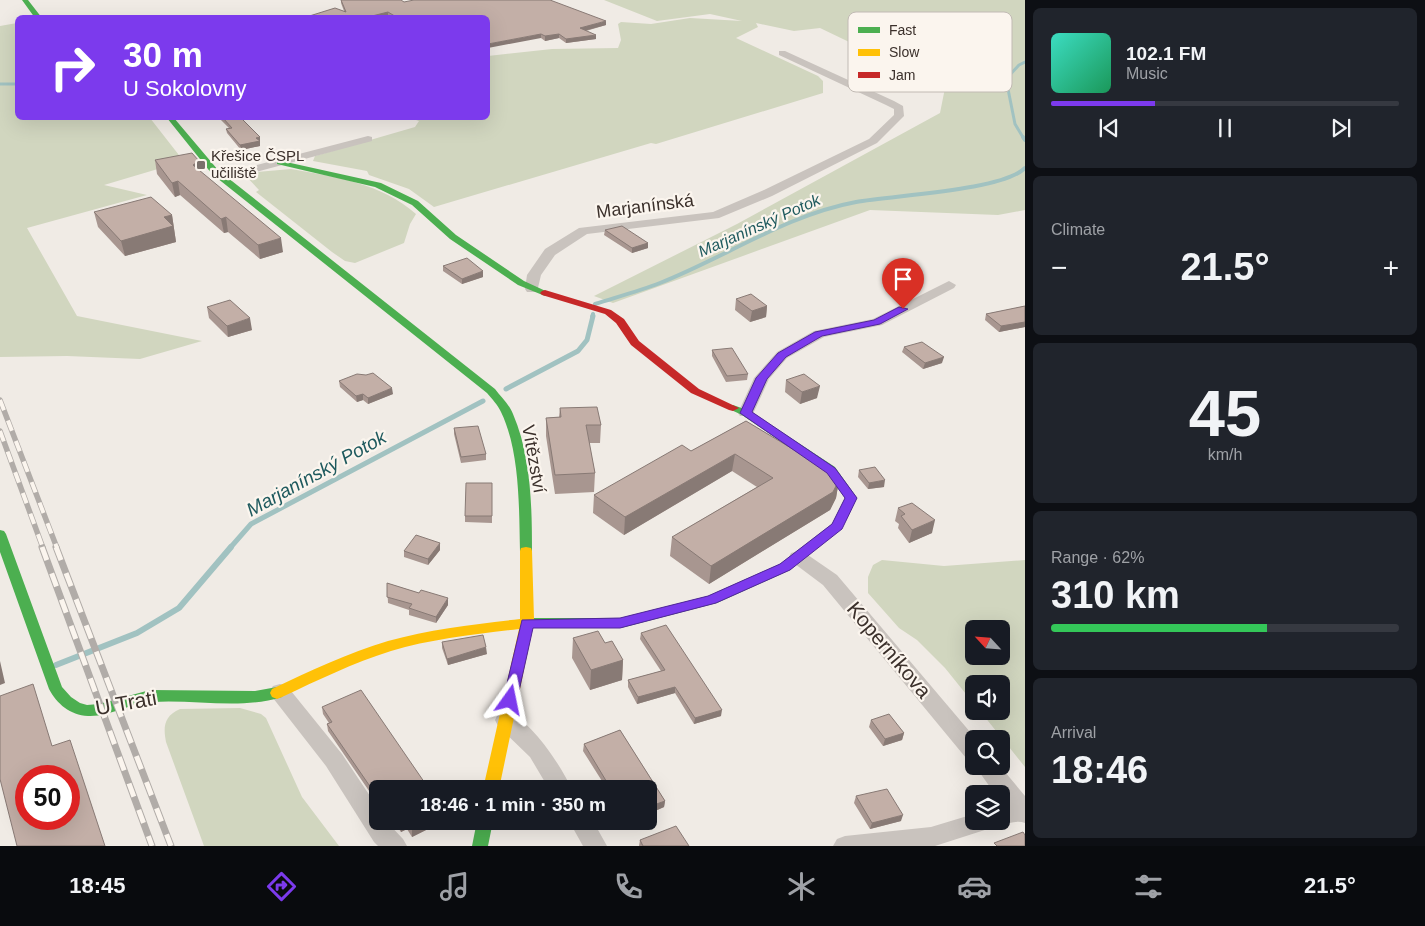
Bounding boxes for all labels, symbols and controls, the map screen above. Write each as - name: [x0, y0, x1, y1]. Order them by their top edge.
- legend: [848, 12, 1012, 92]
- text: Fast: [889, 22, 916, 38]
- icon: right: [40, 35, 105, 100]
- text: 30 m: [123, 35, 203, 74]
- text: 102.1 FM: [1126, 43, 1206, 64]
- text: Slow: [889, 44, 920, 60]
- text: Music: [1126, 65, 1168, 82]
- text: Jam: [889, 67, 915, 83]
- text: U Sokolovny: [123, 76, 247, 101]
- icon: previous: [1095, 114, 1123, 142]
- icon: pause: [1211, 114, 1239, 142]
- icon: next: [1327, 114, 1355, 142]
- place label: Křešice ČSPL učiliště: [211, 147, 304, 181]
- marker: Křešice ČSPL učiliště: [195, 159, 207, 171]
- street label: Marjanínská: [595, 190, 696, 222]
- water label: Marjanínský Potok: [696, 191, 824, 260]
- text: Climate: [1051, 221, 1105, 238]
- text: 21.5°: [1180, 246, 1270, 288]
- text: −: [1051, 252, 1067, 283]
- text: +: [1383, 252, 1399, 283]
- pin: [882, 258, 924, 309]
- icon: arrive: [889, 265, 917, 293]
- text: 45: [1189, 377, 1261, 450]
- street label: Vítězství: [518, 423, 550, 495]
- water label: Marjanínský Potok: [243, 426, 391, 521]
- text: km/h: [1208, 446, 1242, 463]
- text: Range · 62%: [1051, 549, 1144, 566]
- text: 310 km: [1051, 574, 1180, 616]
- street label: Koperníkova: [843, 597, 936, 702]
- north arrow: [965, 620, 1010, 665]
- map controls: [965, 620, 1010, 830]
- position arrow: [483, 673, 535, 725]
- button: sound: [965, 675, 1010, 720]
- street label: U Trati: [93, 686, 158, 719]
- text: Arrival: [1051, 724, 1096, 741]
- button: search: [965, 730, 1010, 775]
- text: 18:46: [1051, 749, 1148, 791]
- speed limit sign: 50: [15, 765, 80, 830]
- button: layers: [965, 785, 1010, 830]
- text: 18:46 · 1 min · 350 m: [420, 794, 606, 815]
- icon: directions: [264, 869, 299, 904]
- icon: music: [437, 869, 472, 904]
- icon: phone: [611, 869, 646, 904]
- icon: climate: [784, 869, 819, 904]
- icon: car: [957, 869, 992, 904]
- icon: filters: [1131, 869, 1166, 904]
- text: 18:45: [69, 873, 125, 898]
- text: 21.5°: [1304, 873, 1356, 898]

